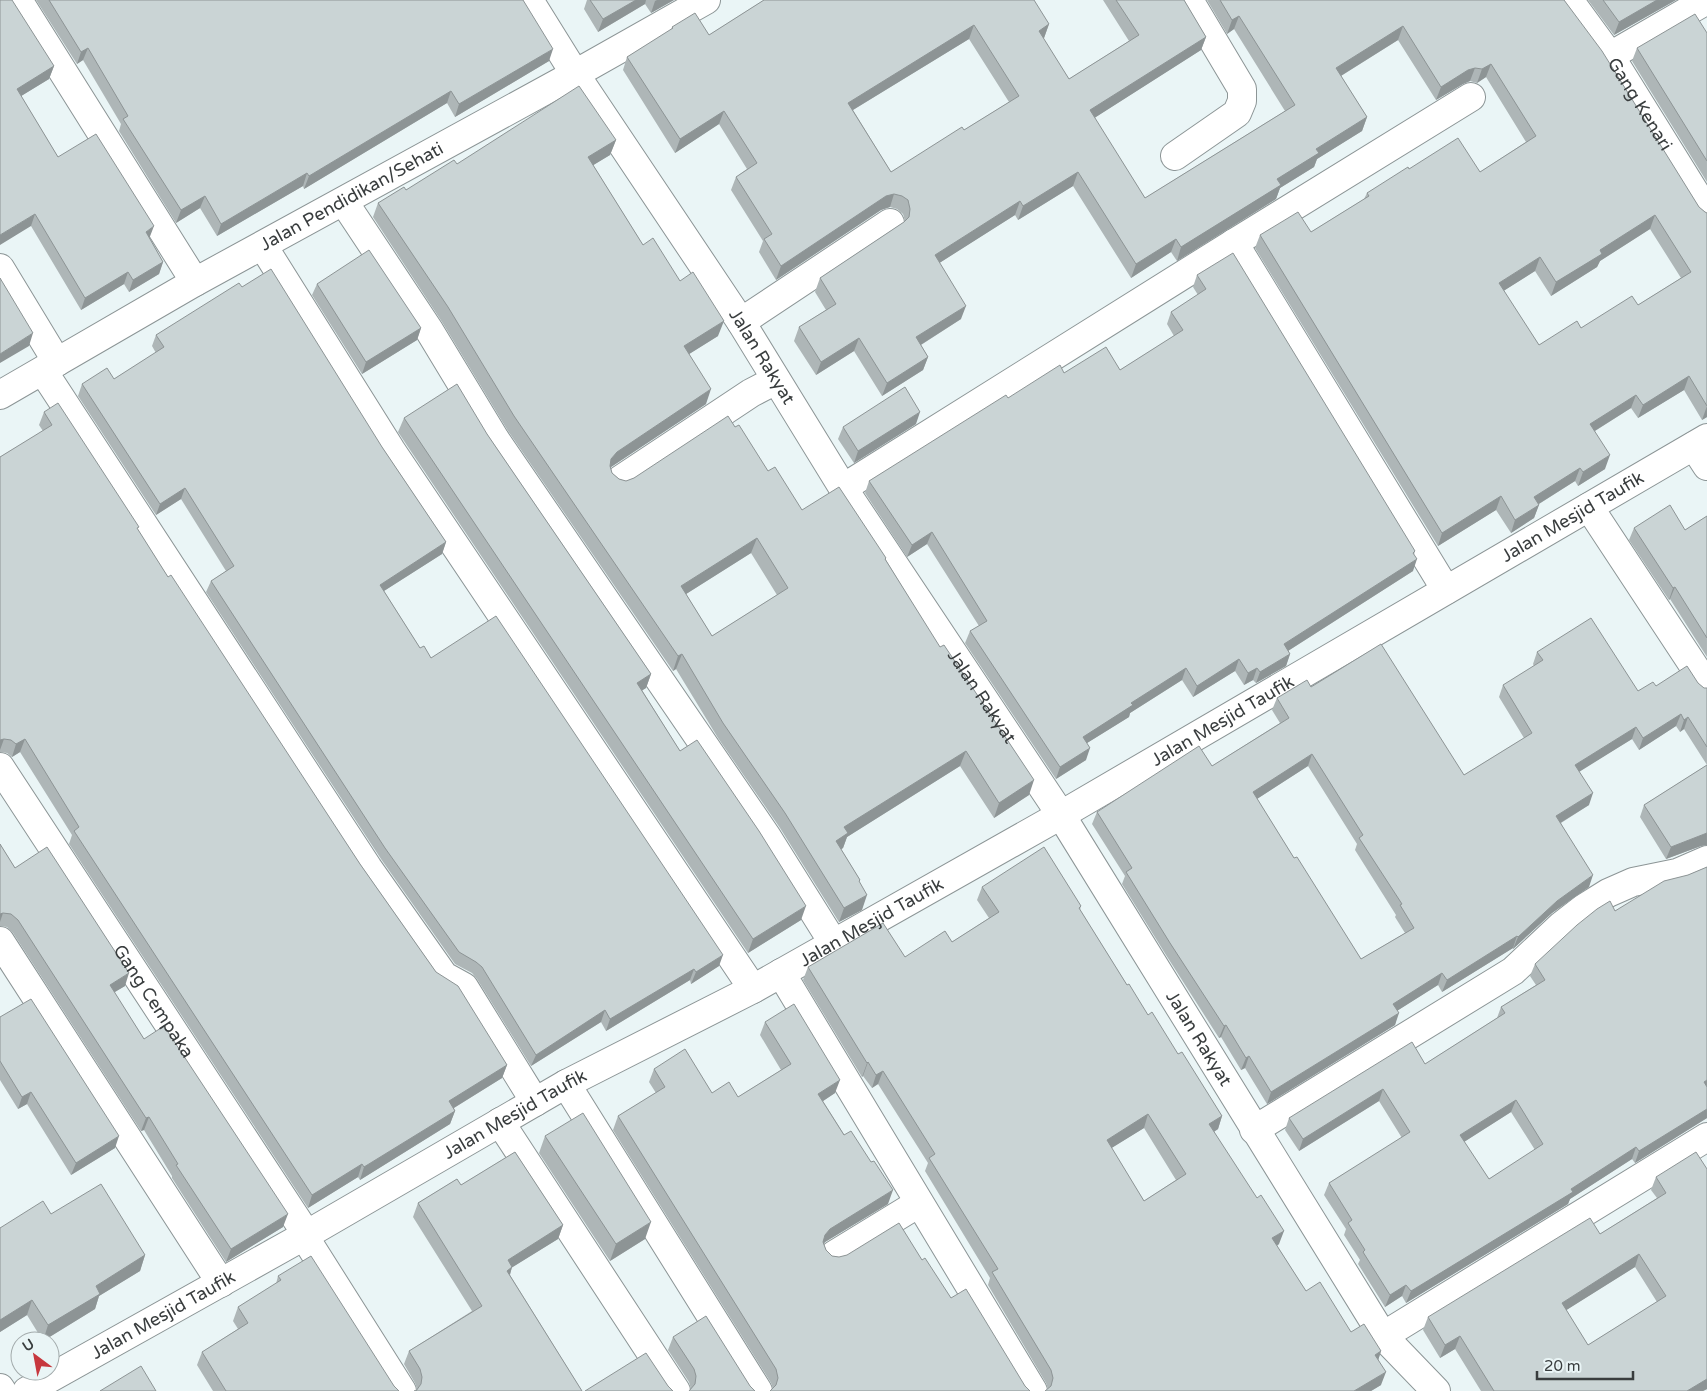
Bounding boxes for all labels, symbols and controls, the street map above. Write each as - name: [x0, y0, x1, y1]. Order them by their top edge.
- street label: Gang Kenari: [1603, 53, 1677, 155]
- street label: Jalan Pendidikan/Sehati: [256, 137, 447, 255]
- street label: Jalan Rakyat: [724, 305, 800, 408]
- street label: Jalan Mesjid Taufik: [1497, 466, 1648, 567]
- street label: Jalan Rakyat: [943, 646, 1021, 748]
- street label: Jalan Mesjid Taufik: [1147, 670, 1298, 771]
- street label: Jalan Mesjid Taufik: [796, 873, 947, 971]
- street label: Gang Cempaka: [108, 940, 199, 1062]
- street label: Jalan Rakyat: [1161, 987, 1237, 1090]
- street label: Jalan Mesjid Taufik: [439, 1064, 590, 1164]
- street label: Jalan Mesjid Taufik: [87, 1266, 239, 1364]
- north arrow: [10, 1331, 60, 1381]
- text: U: [19, 1335, 37, 1355]
- scale bar: [1537, 1348, 1633, 1380]
- text: 20 m: [1544, 1357, 1581, 1375]

